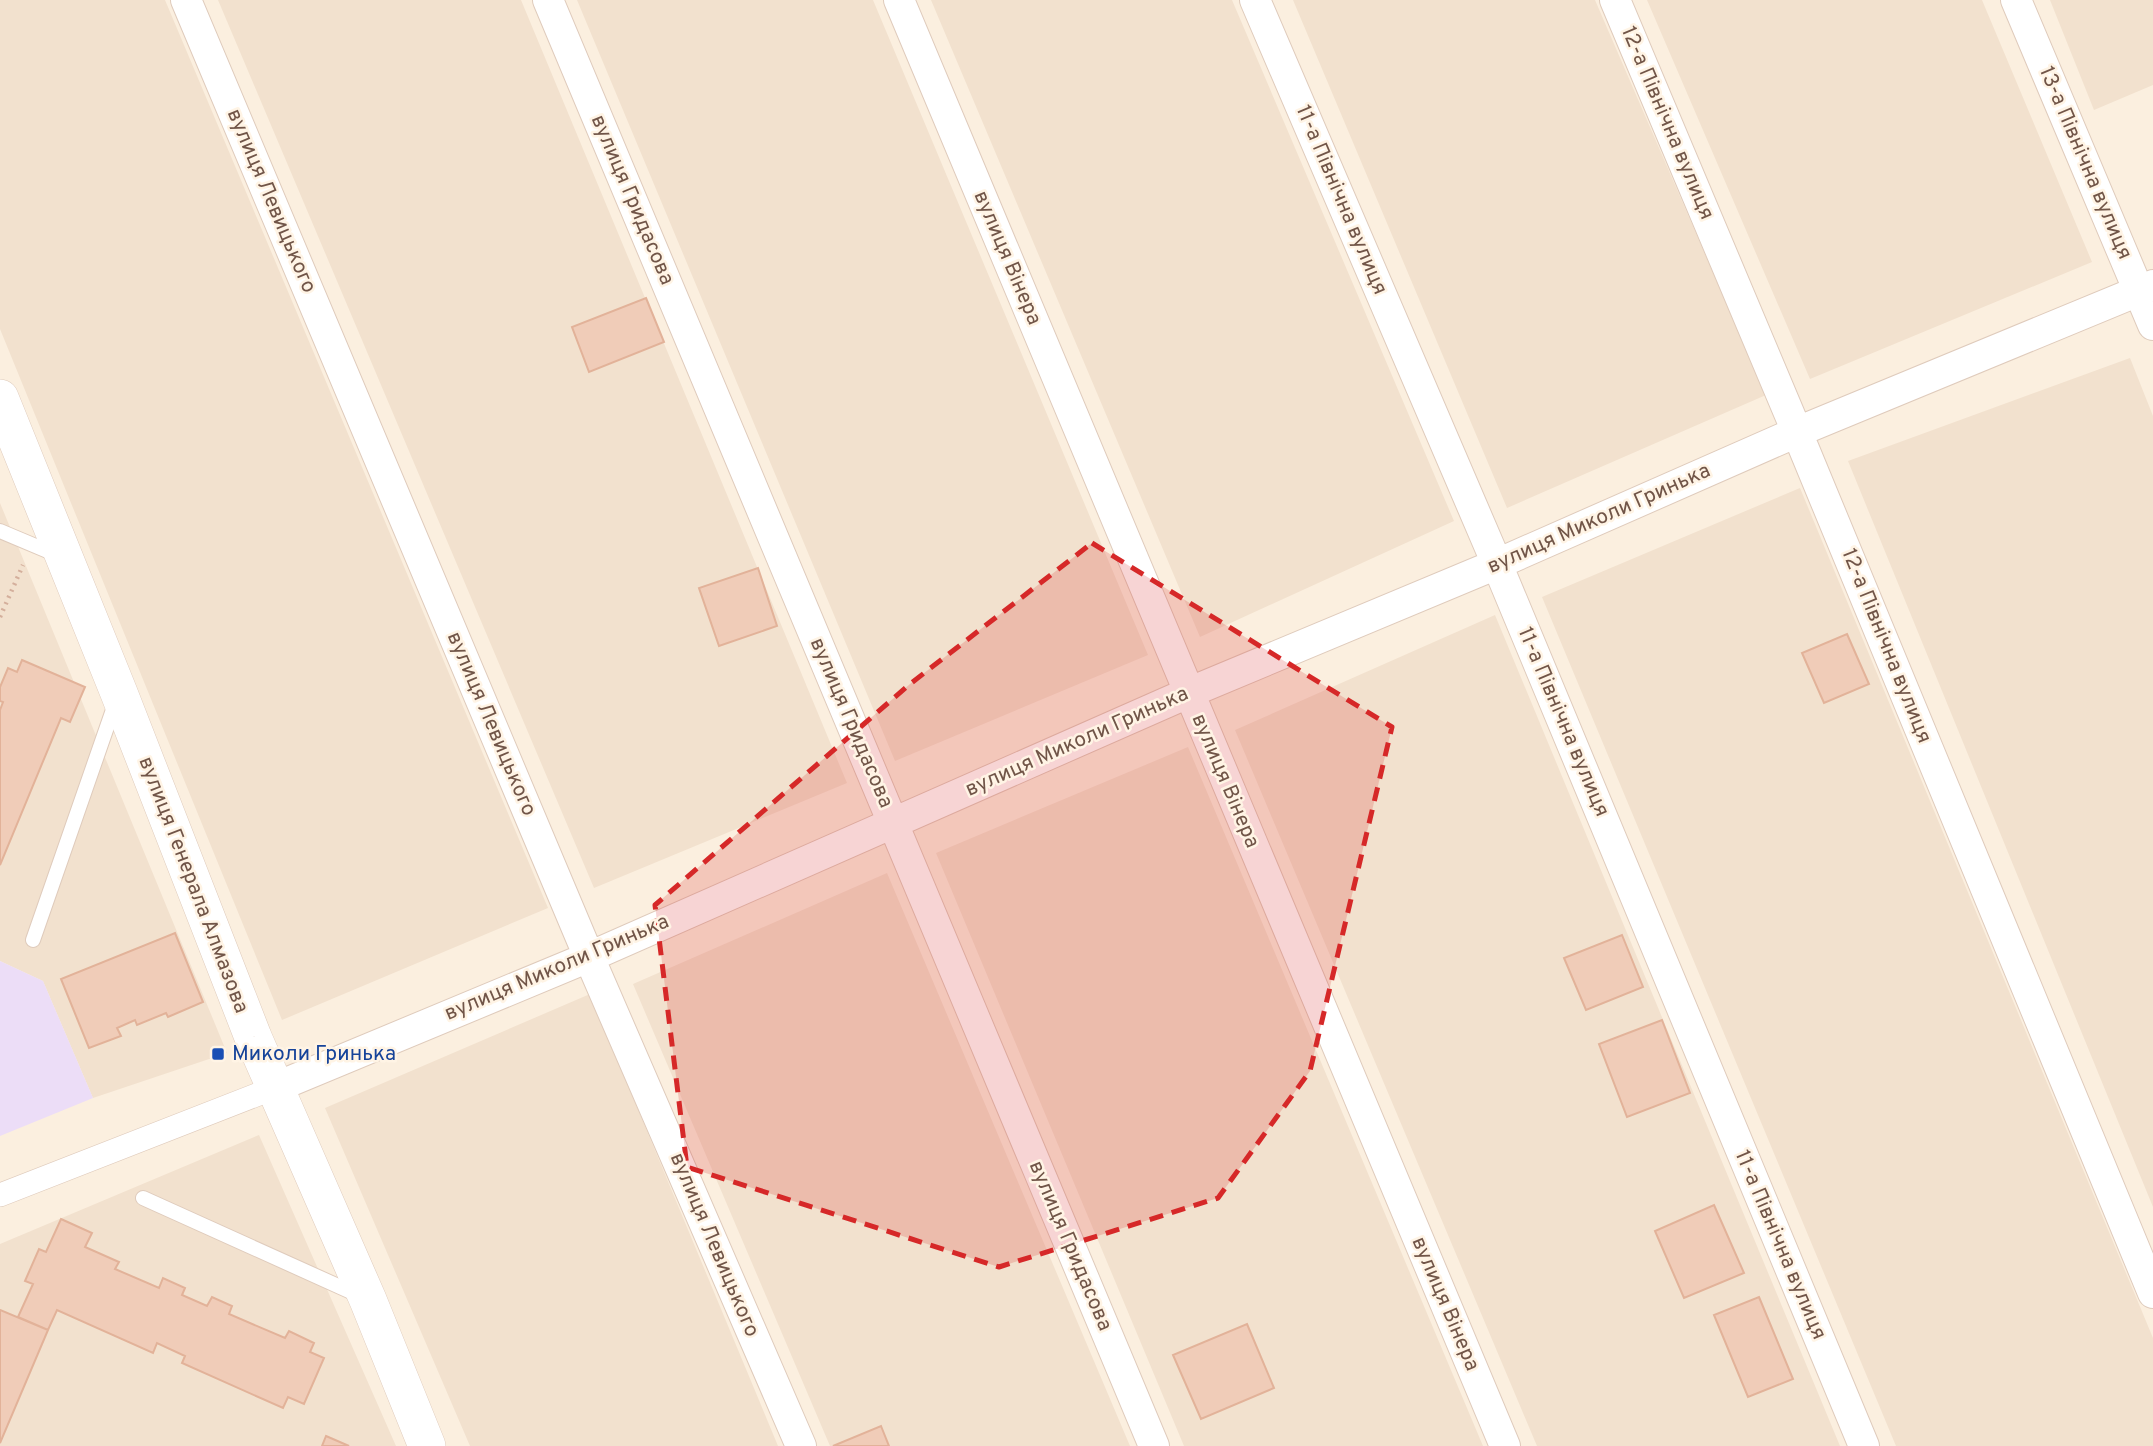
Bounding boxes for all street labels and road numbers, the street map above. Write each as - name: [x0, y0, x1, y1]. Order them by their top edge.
- street label: 12-а Північна вулиця: [1614, 22, 1720, 224]
- street label: 13-а Північна вулиця: [2032, 62, 2138, 264]
- street label: 11-а Північна вулиця: [1289, 101, 1393, 299]
- street label: вулиця Левицького: [220, 105, 322, 297]
- street label: вулиця Гридасова: [584, 111, 680, 289]
- street label: вулиця Вінера: [967, 187, 1047, 329]
- street label: вулиця Миколи Гринька: [1483, 458, 1715, 580]
- street label: 12-а Північна вулиця: [1835, 545, 1937, 747]
- street label: 11-а Північна вулиця: [1511, 623, 1615, 821]
- street label: вулиця Левицького: [440, 628, 542, 820]
- street label: вулиця Гридасова: [803, 634, 899, 812]
- street label: вулиця Миколи Гринька: [961, 681, 1193, 803]
- street label: вулиця Вінера: [1185, 710, 1265, 852]
- street label: вулиця Генерала Алмазова: [132, 753, 254, 1017]
- street label: вулиця Миколи Гринька: [441, 908, 673, 1028]
- street label: 11-а Північна вулиця: [1728, 1146, 1832, 1344]
- street label: вулиця Левицького: [663, 1149, 765, 1341]
- street label: вулиця Гридасова: [1022, 1157, 1118, 1335]
- street label: вулиця Вінера: [1405, 1233, 1485, 1375]

